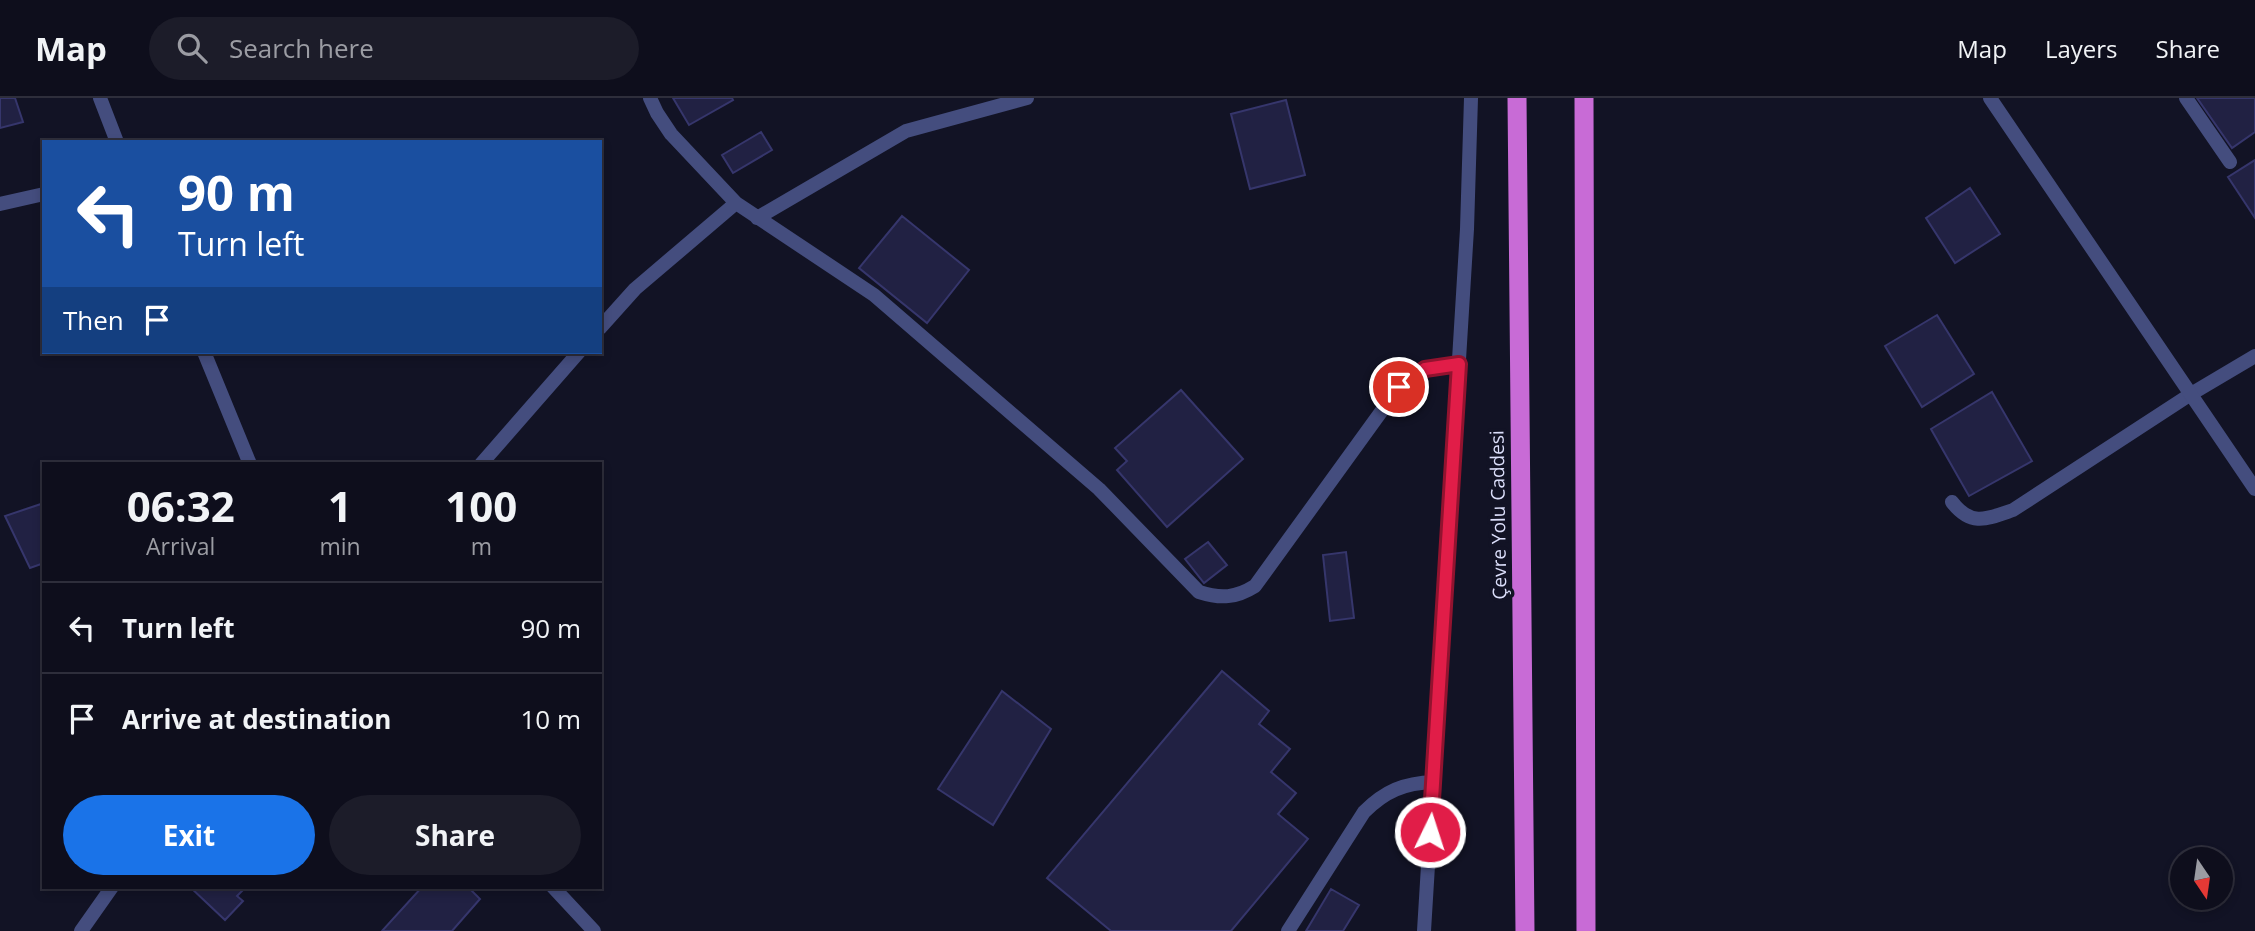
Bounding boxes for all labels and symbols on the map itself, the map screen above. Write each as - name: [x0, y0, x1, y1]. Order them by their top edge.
- pin: [1369, 357, 1429, 417]
- street label: Çevre Yolu Caddesi: [1484, 430, 1512, 600]
- position arrow: [1393, 795, 1467, 869]
- north arrow: [2170, 847, 2233, 910]

